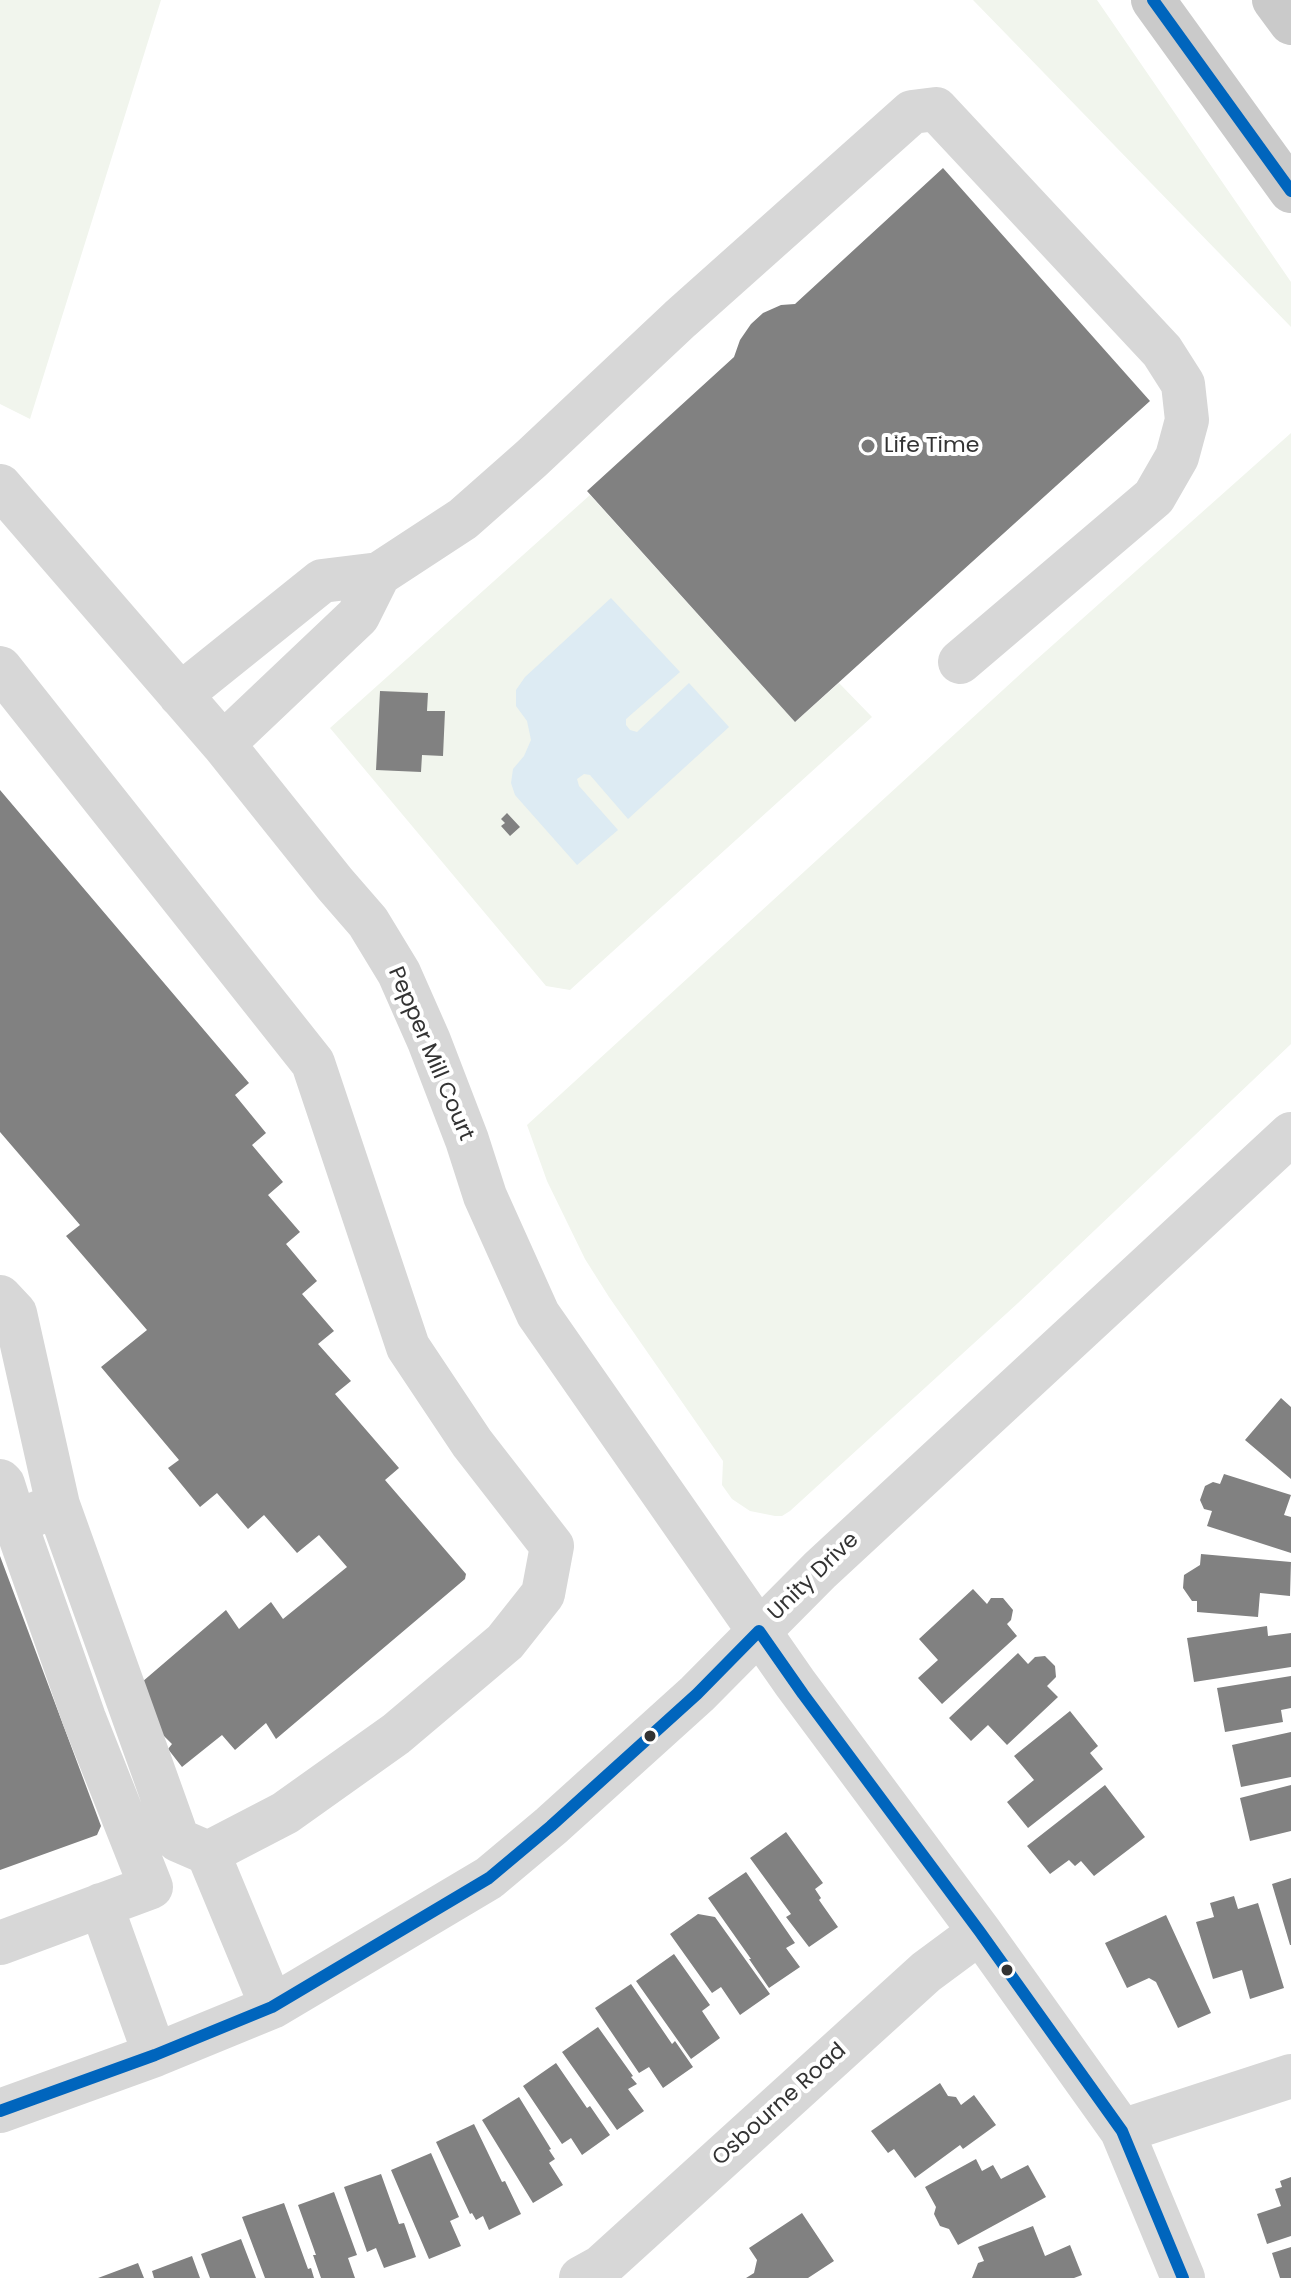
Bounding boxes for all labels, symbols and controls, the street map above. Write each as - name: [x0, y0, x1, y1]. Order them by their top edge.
- place label: Life Time: [884, 433, 979, 459]
- marker: Life Time: [859, 437, 877, 455]
- street label: Pepper Mill Court: [381, 963, 479, 1145]
- street label: Unity Drive: [763, 1527, 865, 1627]
- unlabelled marker: [642, 1728, 658, 1744]
- unlabelled marker: [999, 1962, 1015, 1978]
- street label: Osbourne Road: [708, 2038, 852, 2172]

